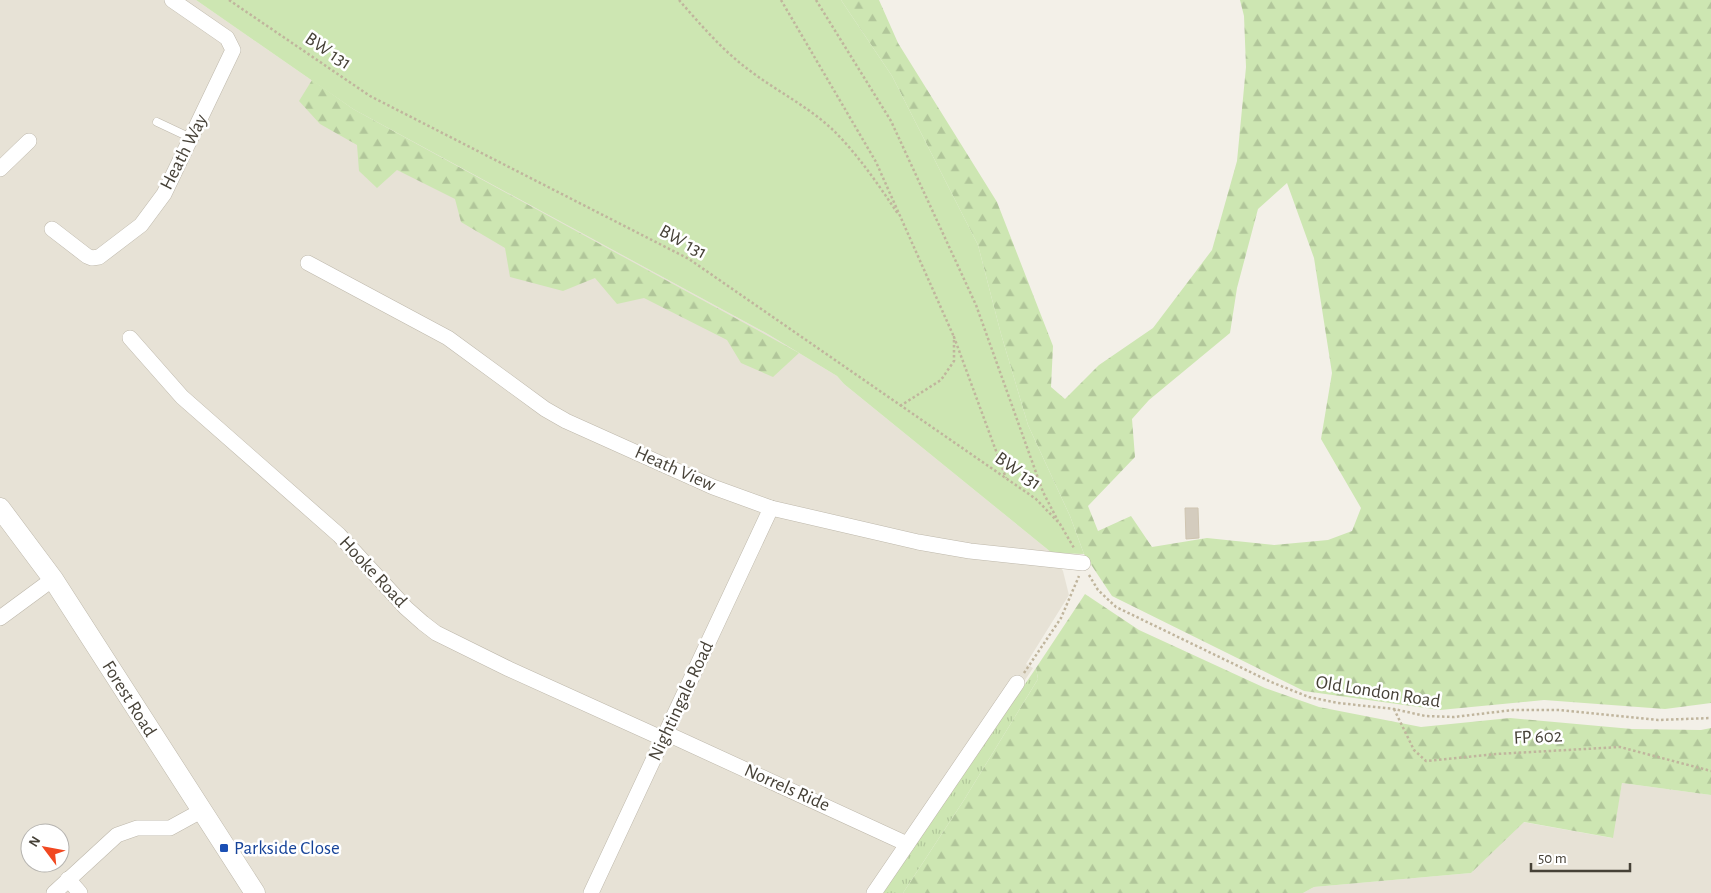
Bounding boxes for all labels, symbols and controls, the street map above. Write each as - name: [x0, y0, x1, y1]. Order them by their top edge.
- street label: BW 131: [301, 29, 355, 73]
- street label: Heath Way: [157, 111, 211, 193]
- street label: BW 131: [656, 221, 710, 263]
- street label: Heath View: [632, 443, 718, 495]
- street label: BW 131: [992, 449, 1044, 493]
- street label: Hooke Road: [336, 533, 411, 611]
- street label: Nightingale Road: [645, 638, 717, 764]
- street label: Forest Road: [98, 658, 160, 740]
- street label: Old London Road: [1314, 673, 1442, 711]
- street label: FP 602: [1513, 726, 1563, 748]
- street label: Norrels Ride: [741, 761, 833, 815]
- north arrow: [20, 823, 70, 873]
- text: N: [26, 834, 43, 849]
- place label: Parkside Close: [234, 839, 340, 858]
- scale bar: [1531, 840, 1630, 872]
- marker: Parkside Close: [218, 842, 230, 854]
- text: 50 m: [1538, 851, 1567, 866]

